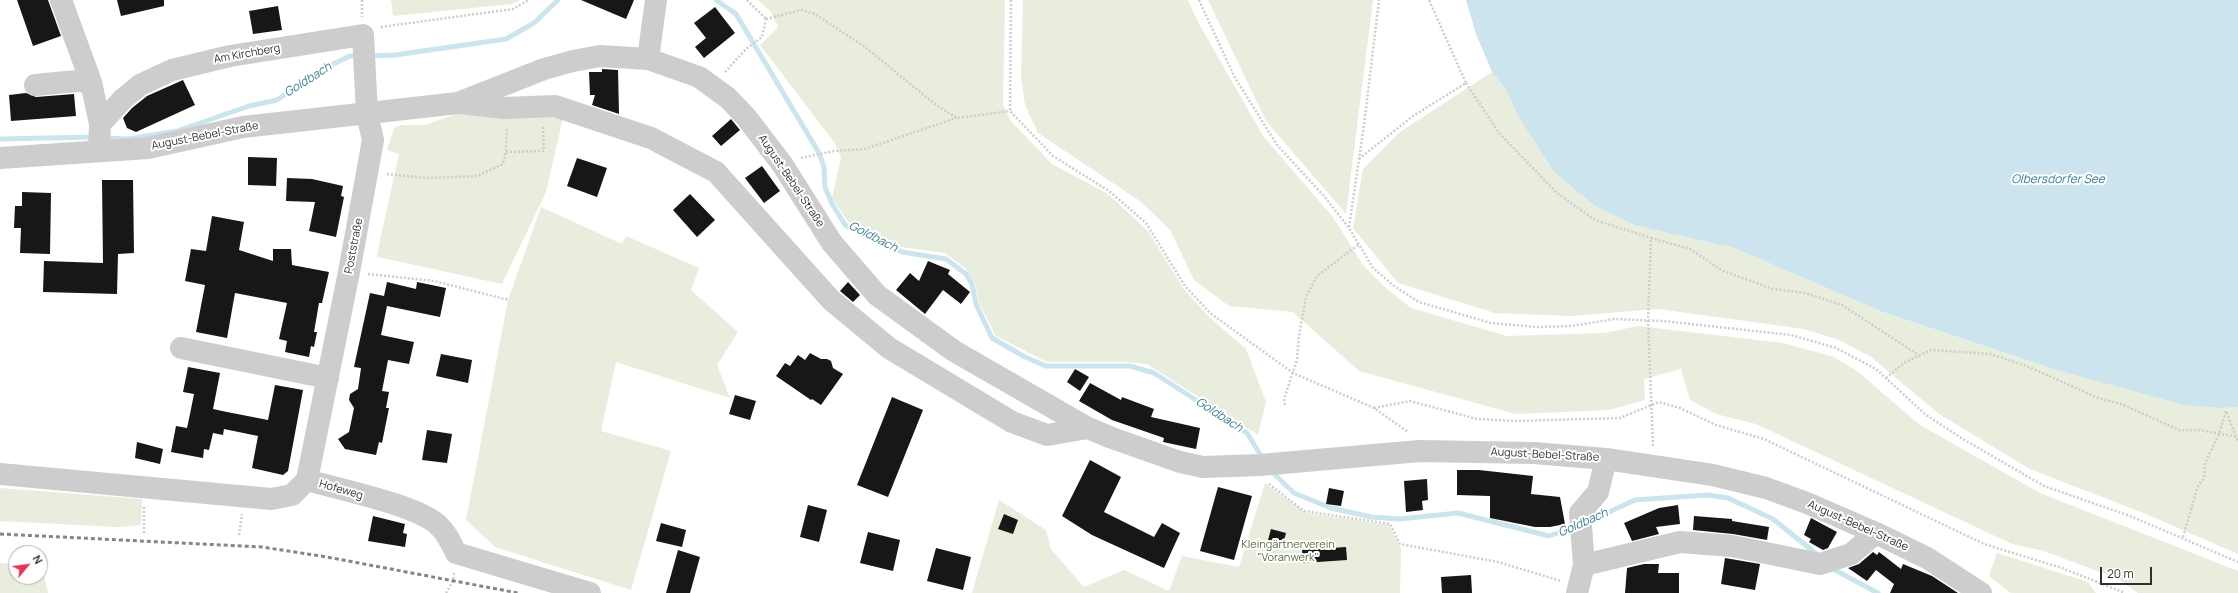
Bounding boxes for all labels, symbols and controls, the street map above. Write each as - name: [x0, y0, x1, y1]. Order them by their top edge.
- street label: Am Kirchberg: [213, 42, 281, 66]
- water label: Goldbach: [282, 60, 334, 100]
- street label: August-Bebel-Straße: [150, 119, 260, 153]
- street label: August-Bebel-Straße: [755, 132, 827, 230]
- water label: Olbersdorfer See: [2011, 173, 2105, 187]
- street label: Poststraße: [342, 217, 366, 275]
- water label: Goldbach: [846, 219, 900, 255]
- water label: Goldbach: [1193, 395, 1245, 435]
- street label: August-Bebel-Straße: [1490, 446, 1600, 464]
- street label: Hofeweg: [318, 477, 364, 503]
- street label: August-Bebel-Straße: [1806, 498, 1910, 554]
- water label: Goldbach: [1556, 506, 1610, 540]
- park label: Kleingärtnerverein "Voranwerk": [1241, 538, 1335, 564]
- north arrow: [8, 545, 48, 585]
- text: N: [30, 552, 47, 567]
- scale bar: [2102, 559, 2154, 585]
- text: 20 m: [2107, 565, 2134, 582]

